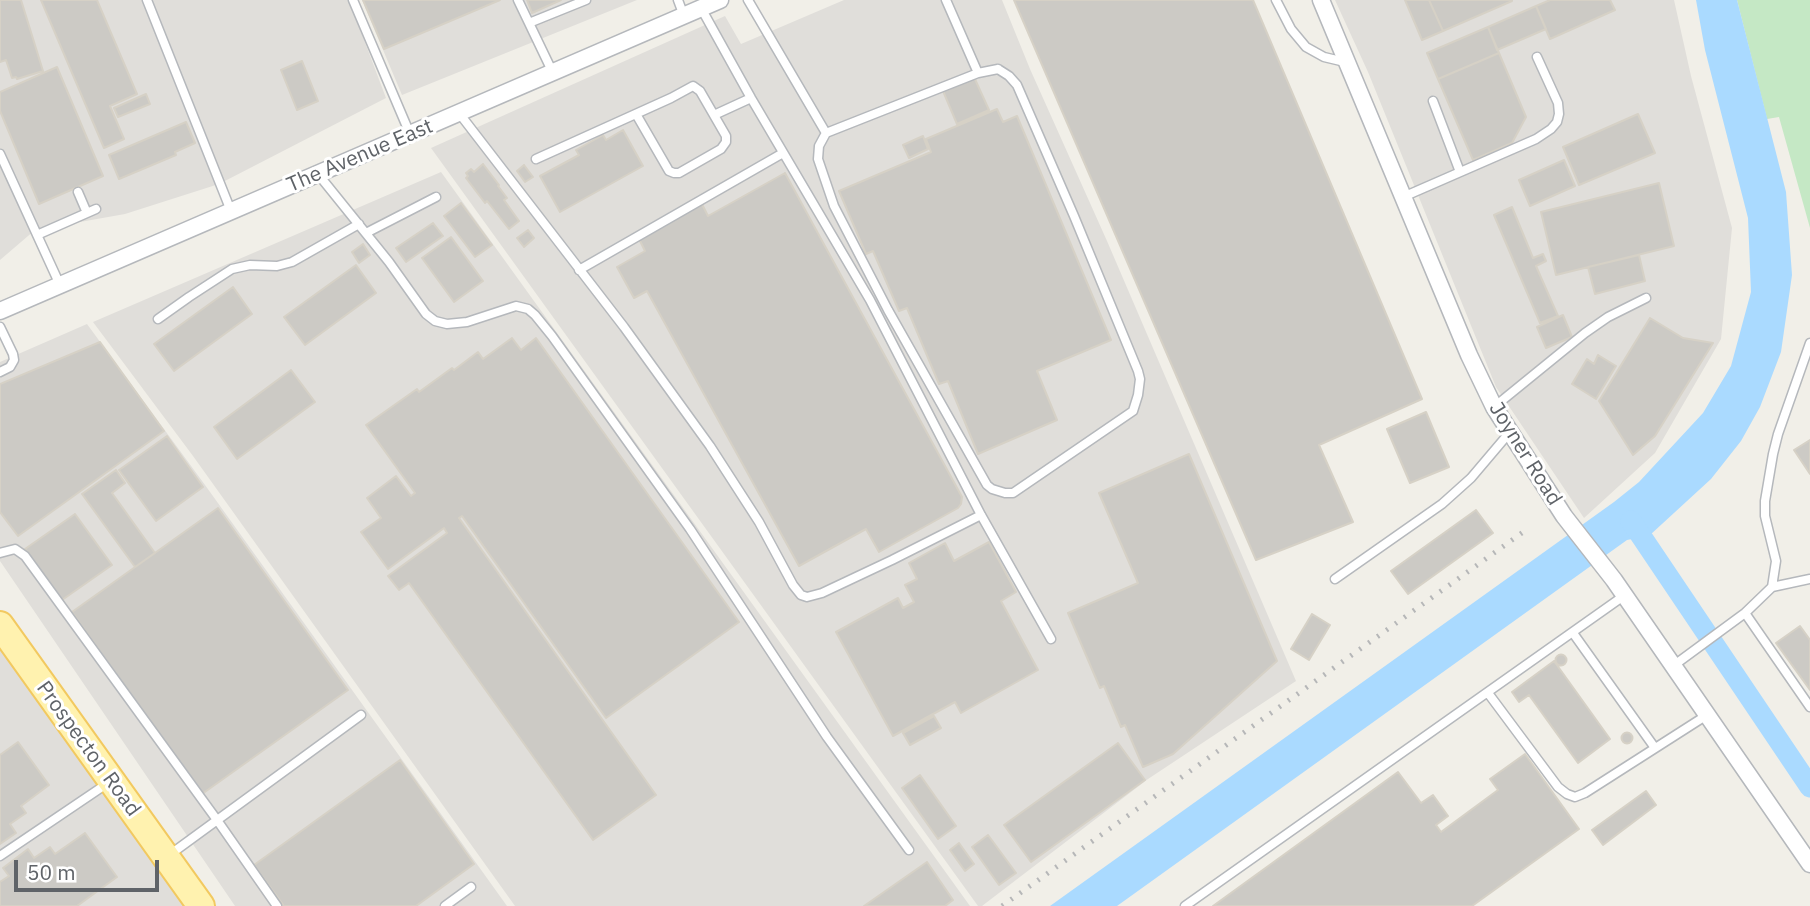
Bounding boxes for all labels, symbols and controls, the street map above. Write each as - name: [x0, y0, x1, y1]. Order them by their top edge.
- street label: The Avenue East: [283, 114, 437, 198]
- street label: Joyner Road: [1483, 398, 1567, 510]
- street label: Prospecton Road: [31, 677, 145, 821]
- scale bar: [18, 846, 163, 890]
- text: 50 m: [27, 858, 76, 886]

